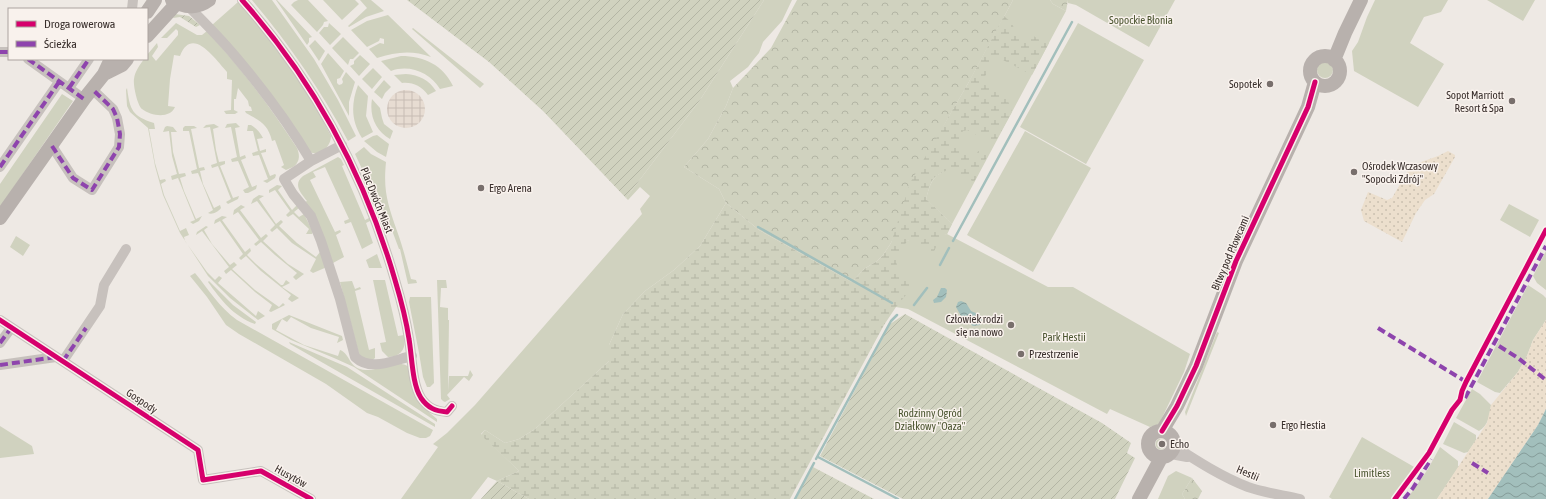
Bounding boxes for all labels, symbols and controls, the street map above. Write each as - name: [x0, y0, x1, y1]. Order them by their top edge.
- legend: [8, 8, 148, 60]
- park label: Sopockie Błonia: [1109, 14, 1173, 26]
- text: Droga rowerowa: [44, 17, 115, 31]
- text: Ścieżka: [44, 37, 77, 51]
- place label: Sopotek: [1229, 78, 1262, 90]
- marker: Sopotek: [1265, 79, 1275, 89]
- place label: Sopot Marriott Resort & Spa: [1446, 89, 1504, 114]
- marker: Sopot Marriott Resort & Spa: [1507, 96, 1517, 106]
- place label: Ośrodek Wczasowy "Sopocki Zdrój": [1362, 160, 1439, 185]
- street label: Plac Dwóch Miast: [358, 165, 396, 235]
- marker: Ośrodek Wczasowy "Sopocki Zdrój": [1349, 167, 1359, 177]
- place label: Ergo Arena: [489, 182, 532, 194]
- marker: Ergo Arena: [476, 183, 486, 193]
- street label: Bitwy pod Płowcami: [1209, 214, 1251, 292]
- place label: Człowiek rodzi się na nowo: [946, 313, 1003, 338]
- marker: Człowiek rodzi się na nowo: [1006, 320, 1016, 330]
- park label: Park Hestii: [1042, 331, 1086, 343]
- place label: Przestrzenie: [1029, 348, 1078, 360]
- marker: Przestrzenie: [1016, 349, 1026, 359]
- street label: Gospody: [124, 386, 160, 416]
- park label: Rodzinny Ogród Działkowy "Oaza": [895, 407, 966, 432]
- place label: Ergo Hestia: [1281, 419, 1326, 431]
- marker: Ergo Hestia: [1268, 420, 1278, 430]
- place label: Echo: [1170, 438, 1189, 450]
- marker: Echo: [1157, 439, 1167, 449]
- street label: Husytów: [273, 462, 310, 490]
- street label: Hestii: [1235, 463, 1261, 483]
- park label: Limitless: [1354, 467, 1390, 479]

